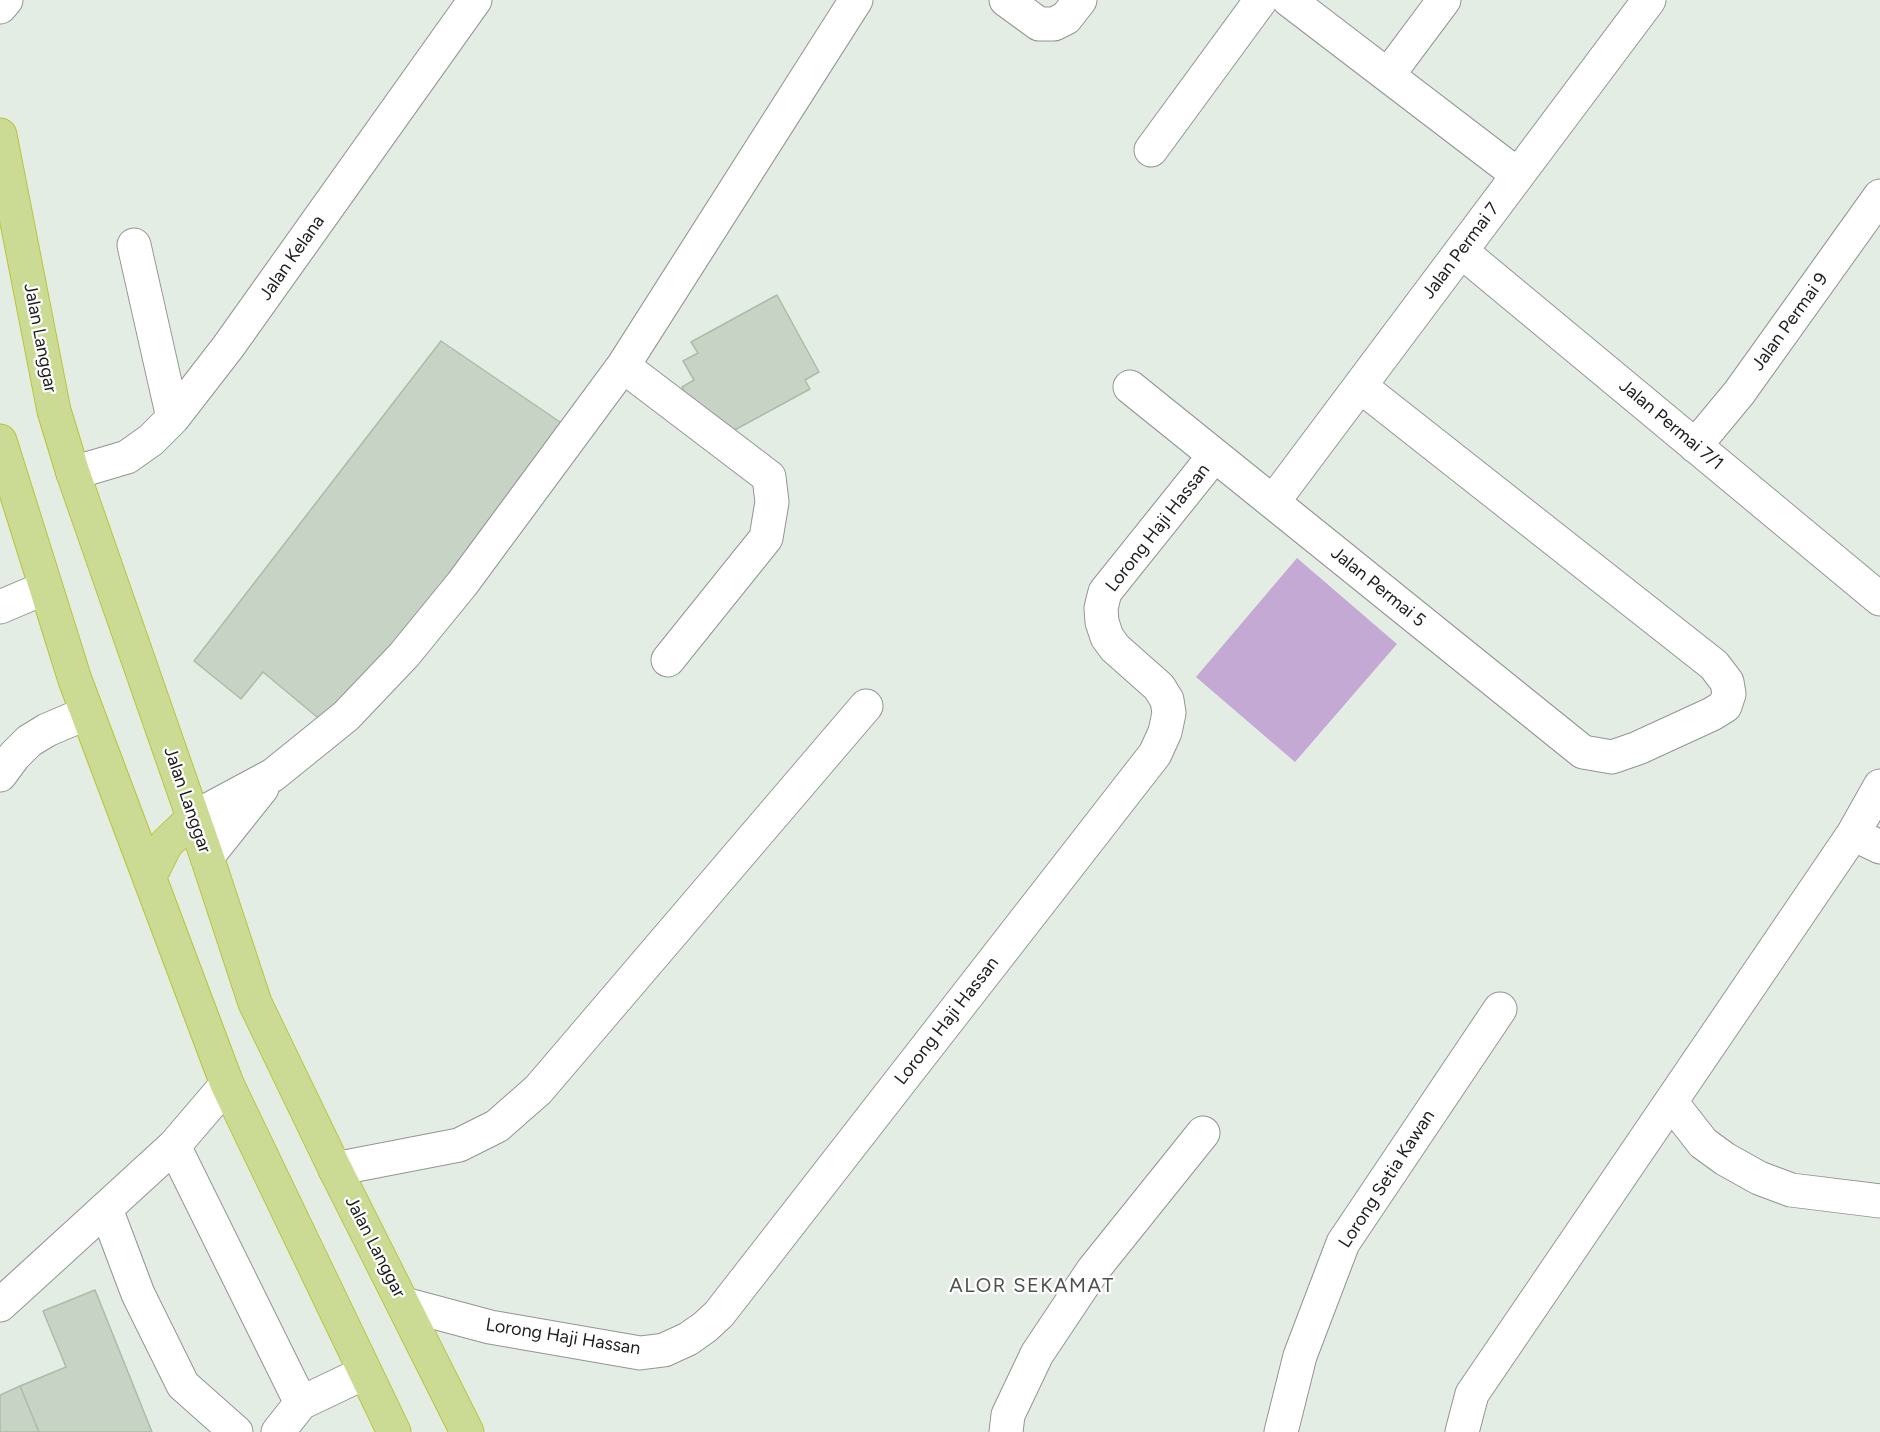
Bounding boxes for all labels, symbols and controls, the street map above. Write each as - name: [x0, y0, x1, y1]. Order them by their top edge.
- street label: Jalan Permai 7: [1418, 199, 1504, 303]
- street label: Jalan Kelana: [255, 211, 329, 305]
- street label: Jalan Permai 9: [1747, 269, 1833, 375]
- street label: Jalan Langgar: [19, 281, 61, 395]
- street label: Jalan Permai 7/1: [1614, 375, 1728, 475]
- street label: Lorong Haji Hassan: [1101, 460, 1215, 596]
- street label: Jalan Permai 5: [1326, 542, 1430, 632]
- street label: Jalan Langgar: [159, 744, 215, 856]
- street label: Lorong Haji Hassan: [890, 953, 1004, 1089]
- street label: Lorong Setia Kawan: [1334, 1106, 1440, 1252]
- street label: Jalan Langgar: [340, 1193, 410, 1301]
- district label: ALOR SEKAMAT: [949, 1274, 1115, 1298]
- street label: Lorong Haji Hassan: [484, 1314, 642, 1360]

